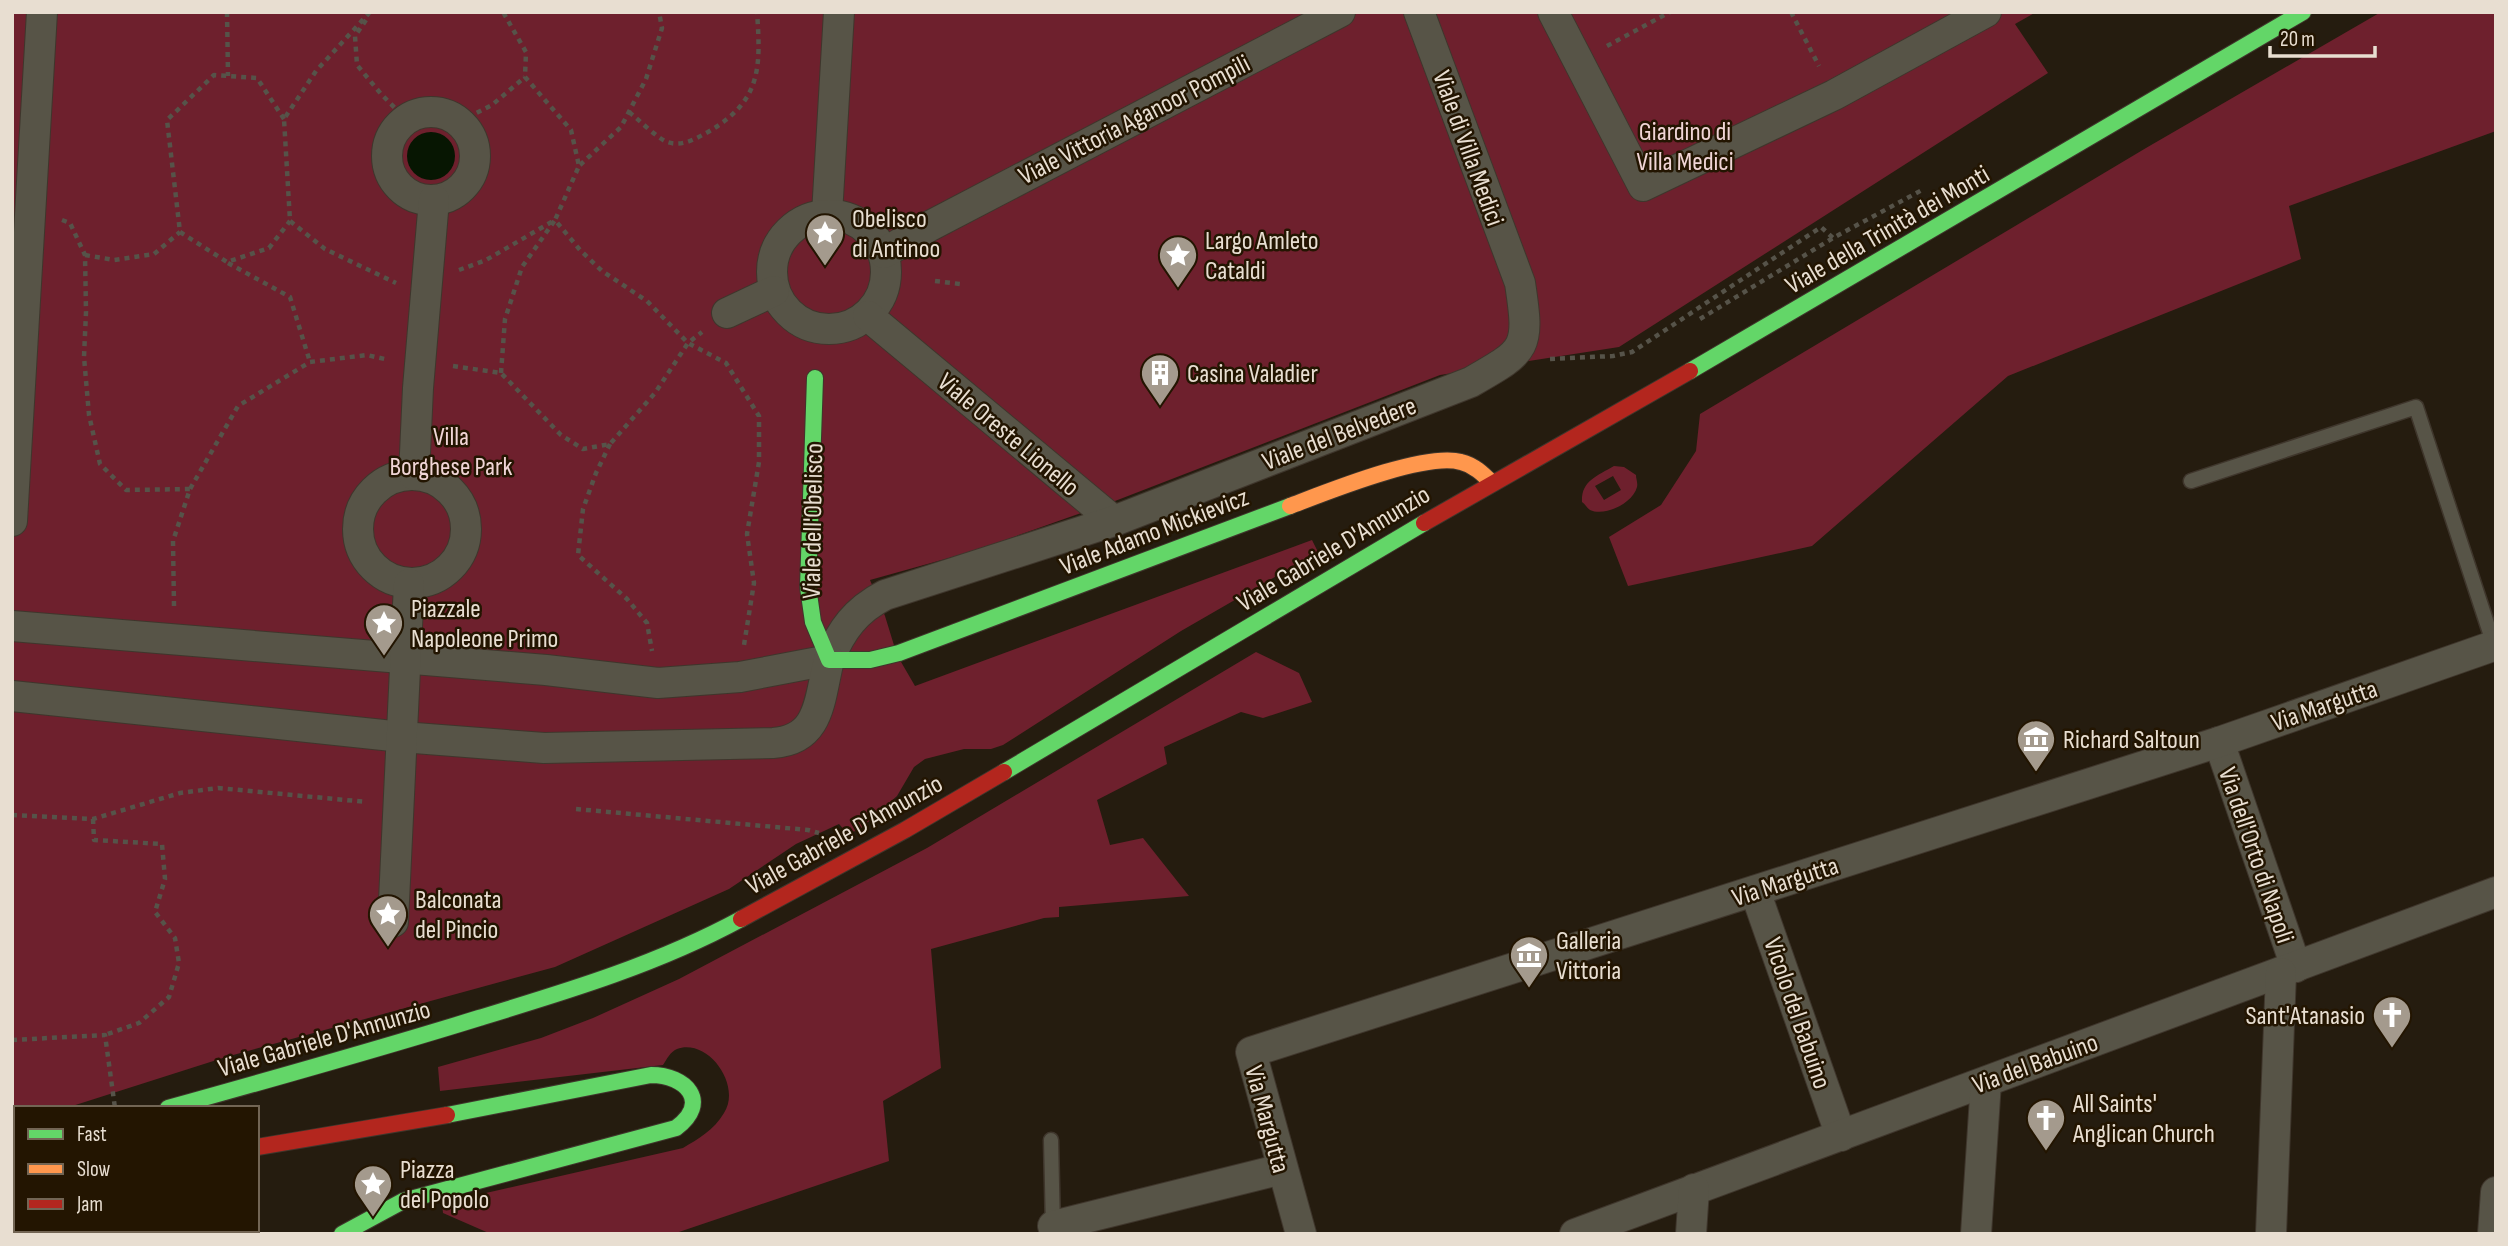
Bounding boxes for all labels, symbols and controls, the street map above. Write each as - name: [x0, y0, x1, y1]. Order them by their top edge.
- scale bar: [2270, 14, 2375, 58]
- text: 20 m: [2280, 27, 2315, 52]
- street label: Viale Vittoria Aganoor Pompili: [1014, 49, 1256, 192]
- street label: Viale di Villa Medici: [1425, 67, 1510, 230]
- park label: Giardino di Villa Medici: [1636, 117, 1734, 178]
- street label: Viale della Trinità dei Monti: [1780, 159, 1995, 301]
- place label: Obelisco di Antinoo: [852, 204, 940, 265]
- place icon: Obelisco di Antinoo: [804, 212, 846, 267]
- place label: Largo Amleto Cataldi: [1205, 226, 1319, 287]
- place icon: Largo Amleto Cataldi: [1157, 234, 1199, 289]
- building icon: Casina Valadier: [1139, 352, 1181, 407]
- place label: Casina Valadier: [1187, 359, 1319, 390]
- street label: Viale Oreste Lionello: [931, 367, 1085, 503]
- street label: Viale del Belvedere: [1258, 391, 1421, 478]
- park label: Villa Borghese Park: [389, 422, 513, 483]
- street label: Viale dell'Obelisco: [797, 443, 830, 599]
- street label: Viale Gabriele D'Annunzio: [1232, 479, 1436, 619]
- street label: Viale Adamo Mickievicz: [1056, 482, 1253, 583]
- place label: Piazzale Napoleone Primo: [411, 594, 558, 655]
- place icon: Piazzale Napoleone Primo: [363, 602, 405, 657]
- street label: Via Margutta: [2268, 674, 2381, 739]
- museum icon: Richard Saltoun: [2015, 718, 2057, 773]
- place label: Richard Saltoun: [2063, 725, 2200, 756]
- street label: Via dell'Orto di Napoli: [2211, 764, 2300, 947]
- street label: Viale Gabriele D'Annunzio: [741, 769, 948, 902]
- street label: Via Margutta: [1728, 851, 1842, 914]
- place label: Balconata del Pincio: [415, 885, 502, 946]
- place icon: Balconata del Pincio: [367, 893, 409, 948]
- place label: Galleria Vittoria: [1556, 926, 1621, 987]
- museum icon: Galleria Vittoria: [1508, 934, 1550, 989]
- street label: Vicolo del Babuino: [1756, 934, 1837, 1093]
- street label: Viale Gabriele D'Annunzio: [215, 994, 434, 1085]
- church icon: Sant'Atanasio: [2371, 994, 2413, 1049]
- place label: Sant'Atanasio: [2245, 1001, 2365, 1032]
- street label: Via del Babuino: [1969, 1027, 2102, 1101]
- street label: Via Margutta: [1237, 1062, 1296, 1176]
- place label: All Saints' Anglican Church: [2072, 1089, 2215, 1150]
- church icon: All Saints' Anglican Church: [2025, 1097, 2067, 1152]
- legend: [14, 1106, 259, 1232]
- text: Fast: [77, 1122, 107, 1147]
- place label: Piazza del Popolo: [400, 1155, 489, 1216]
- text: Slow: [77, 1157, 111, 1182]
- place icon: Piazza del Popolo: [352, 1163, 394, 1218]
- text: Jam: [76, 1192, 103, 1217]

